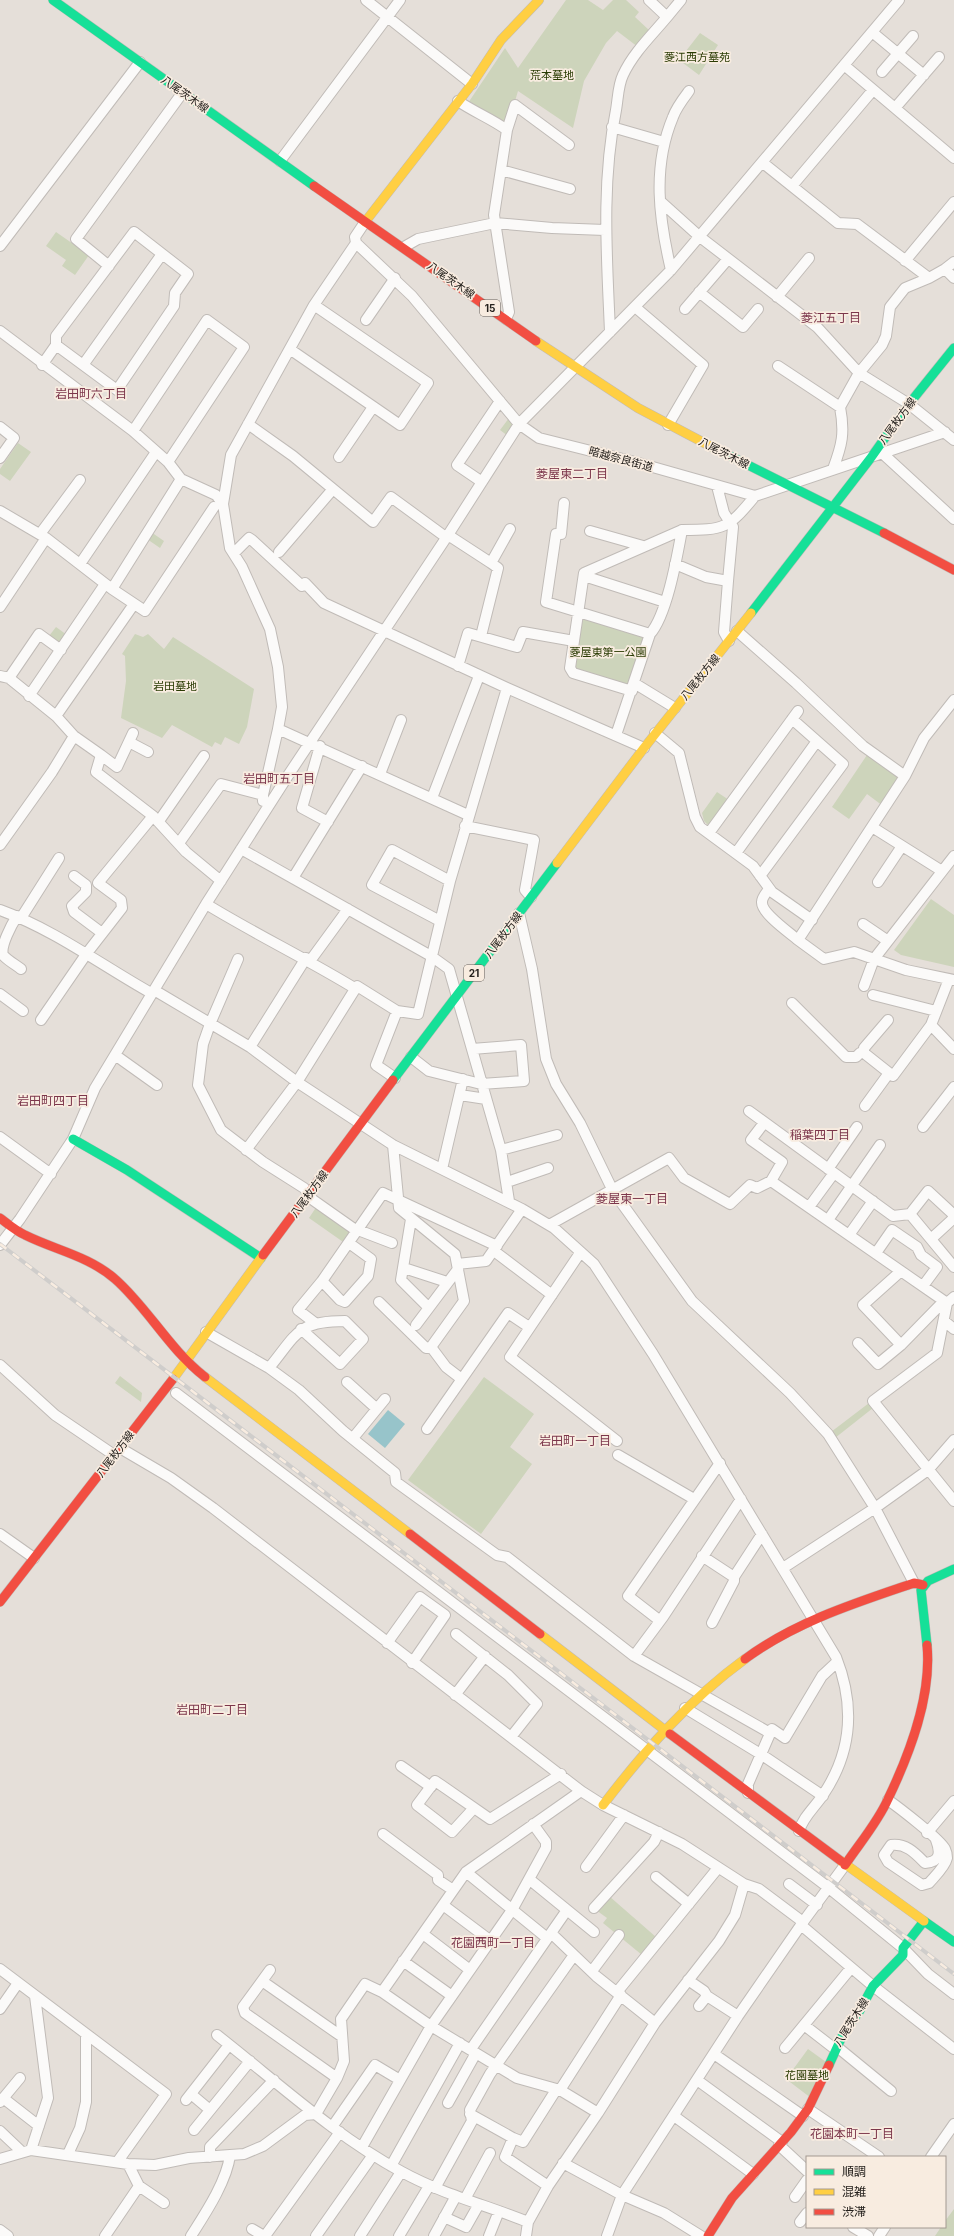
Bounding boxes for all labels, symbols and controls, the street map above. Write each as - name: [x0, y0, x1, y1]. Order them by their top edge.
- park label: 菱江西方墓苑: [664, 50, 730, 64]
- park label: 荒本墓地: [530, 68, 574, 82]
- street label: 八尾茨木線: [158, 72, 212, 116]
- street label: 八尾茨木線: [424, 258, 478, 302]
- road number: 15: [480, 300, 500, 316]
- district label: 菱江五丁目: [801, 310, 861, 325]
- district label: 岩田町六丁目: [55, 386, 127, 401]
- street label: 八尾枚方線: [875, 395, 919, 447]
- street label: 八尾茨木線: [696, 434, 752, 472]
- street label: 暗越奈良街道: [587, 444, 655, 474]
- district label: 菱屋東二丁目: [536, 466, 608, 481]
- park label: 菱屋東第一公園: [570, 645, 647, 659]
- street label: 八尾枚方線: [677, 651, 723, 703]
- park label: 岩田墓地: [153, 679, 197, 693]
- district label: 岩田町五丁目: [243, 771, 315, 786]
- street label: 八尾枚方線: [481, 909, 525, 961]
- road number: 21: [464, 965, 484, 981]
- district label: 岩田町四丁目: [17, 1093, 89, 1108]
- district label: 稲葉四丁目: [790, 1127, 850, 1142]
- street label: 八尾枚方線: [287, 1168, 331, 1220]
- district label: 菱屋東一丁目: [596, 1191, 668, 1206]
- street label: 八尾枚方線: [93, 1428, 137, 1480]
- district label: 岩田町一丁目: [539, 1433, 611, 1448]
- district label: 岩田町二丁目: [176, 1702, 248, 1717]
- district label: 花園西町一丁目: [451, 1935, 535, 1950]
- street label: 八尾茨木線: [830, 1995, 872, 2049]
- park label: 花園墓地: [785, 2068, 829, 2082]
- district label: 花園本町一丁目: [810, 2126, 894, 2141]
- legend: [806, 2156, 946, 2228]
- text: 順調: [842, 2164, 866, 2179]
- text: 混雑: [842, 2184, 866, 2199]
- text: 渋滞: [842, 2204, 866, 2219]

